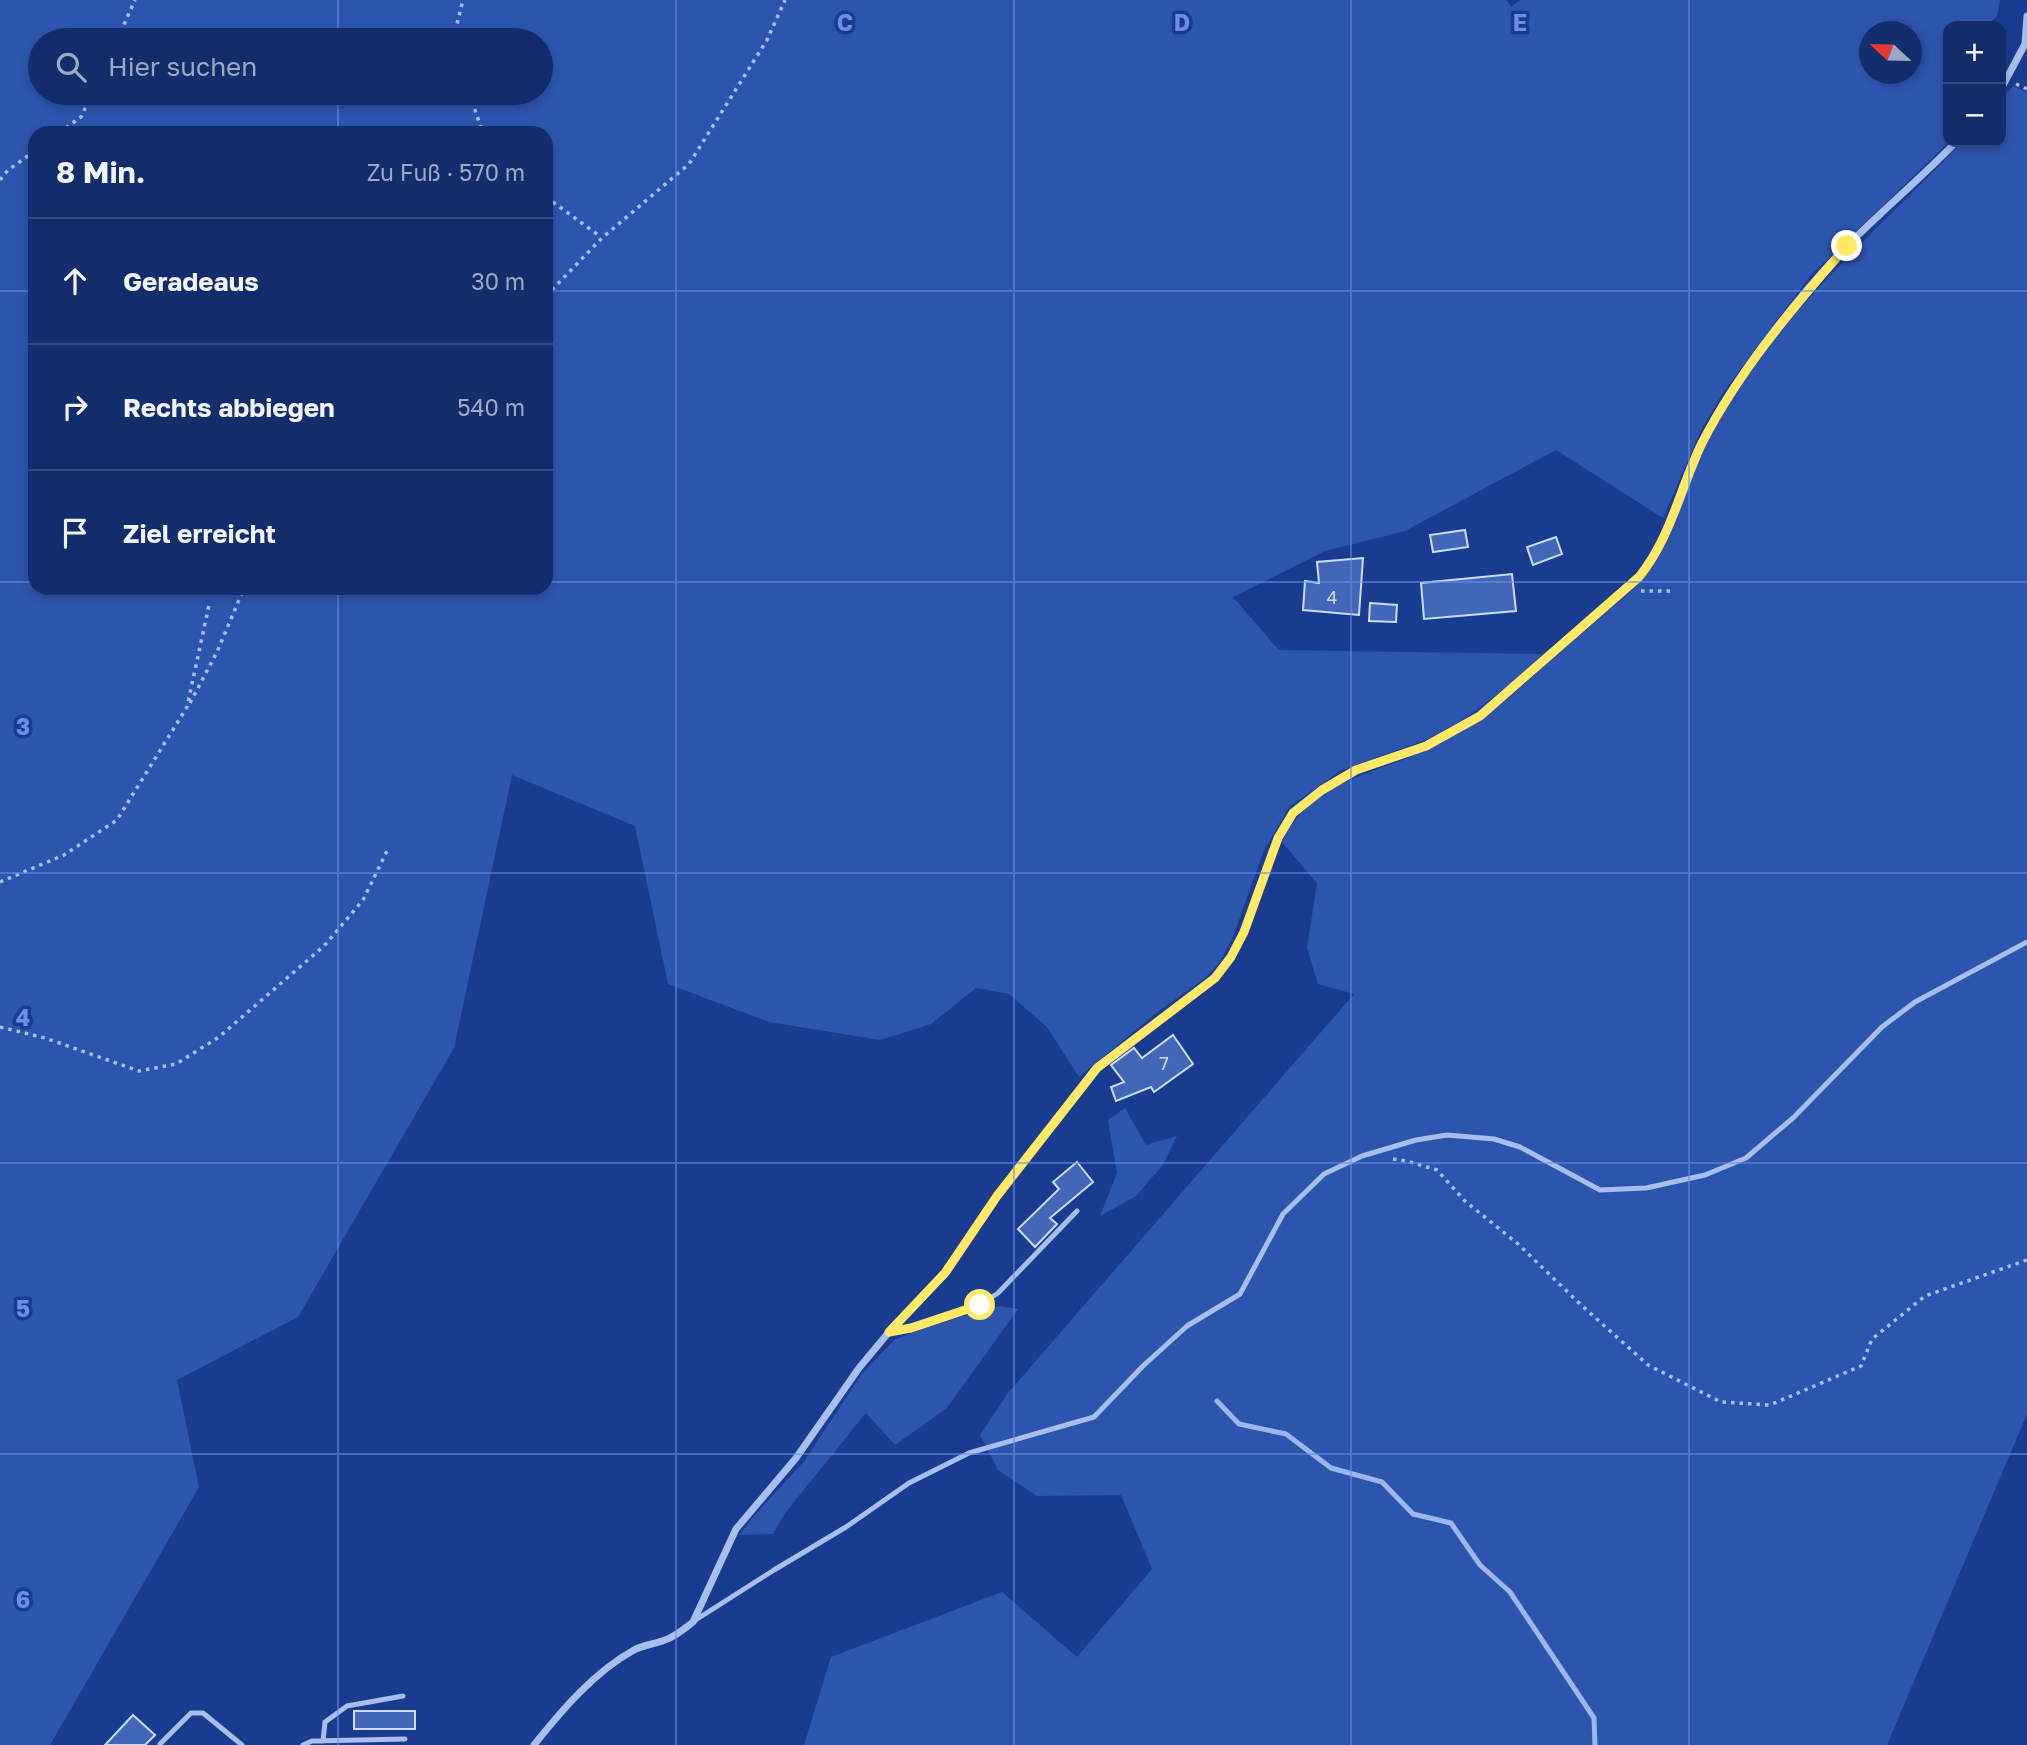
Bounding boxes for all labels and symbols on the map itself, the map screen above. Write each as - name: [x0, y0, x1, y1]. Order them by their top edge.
- text: C: [837, 8, 853, 36]
- text: D: [1174, 8, 1190, 36]
- text: E: [1513, 8, 1527, 36]
- north arrow: [1859, 21, 1922, 84]
- route end: [1831, 230, 1862, 261]
- house number: 4: [1327, 586, 1338, 608]
- text: 3: [16, 712, 30, 740]
- text: 4: [16, 1003, 30, 1031]
- house number: 7: [1159, 1052, 1169, 1074]
- route start: [964, 1289, 995, 1320]
- text: 5: [16, 1294, 30, 1322]
- text: 6: [16, 1585, 30, 1613]

